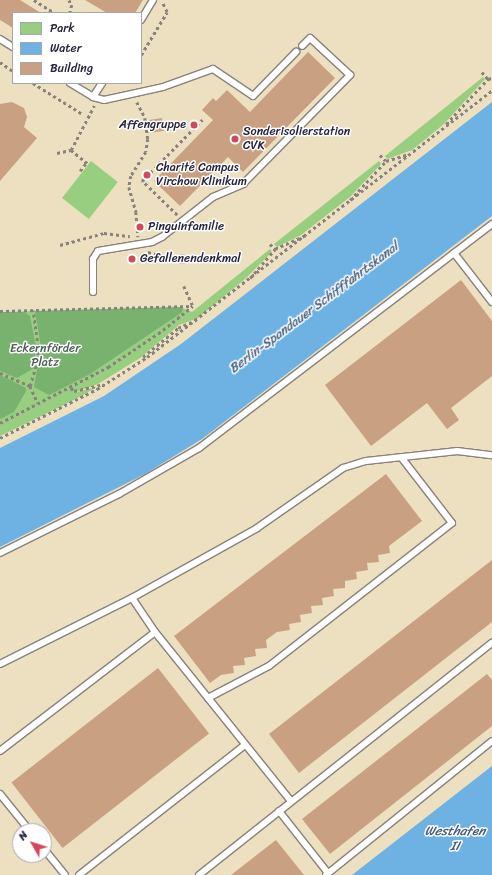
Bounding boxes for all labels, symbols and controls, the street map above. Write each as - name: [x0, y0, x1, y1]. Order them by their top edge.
- legend: [12, 12, 142, 84]
- text: Park: [50, 17, 75, 39]
- text: Water: [50, 37, 82, 59]
- text: Building: [50, 57, 93, 79]
- place label: Affengruppe: [119, 118, 186, 132]
- marker: Affengruppe: [189, 120, 199, 130]
- place label: Sonderisolierstation CVK: [243, 125, 350, 153]
- marker: Sonderisolierstation CVK: [230, 134, 240, 144]
- place label: Charité Campus Virchow Klinikum: [156, 161, 247, 189]
- marker: Charité Campus Virchow Klinikum: [141, 169, 153, 181]
- place label: Pinguinfamilie: [148, 220, 224, 234]
- marker: Pinguinfamilie: [135, 222, 145, 232]
- water label: Berlin-Spandauer Schifffahrtskanal: [227, 239, 401, 377]
- place label: Gefallenendenkmal: [140, 252, 241, 266]
- marker: Gefallenendenkmal: [127, 254, 137, 264]
- park label: Eckernförder Platz: [10, 342, 80, 370]
- north arrow: [12, 823, 52, 863]
- water label: Westhafen II: [425, 824, 485, 855]
- text: N: [13, 827, 33, 845]

